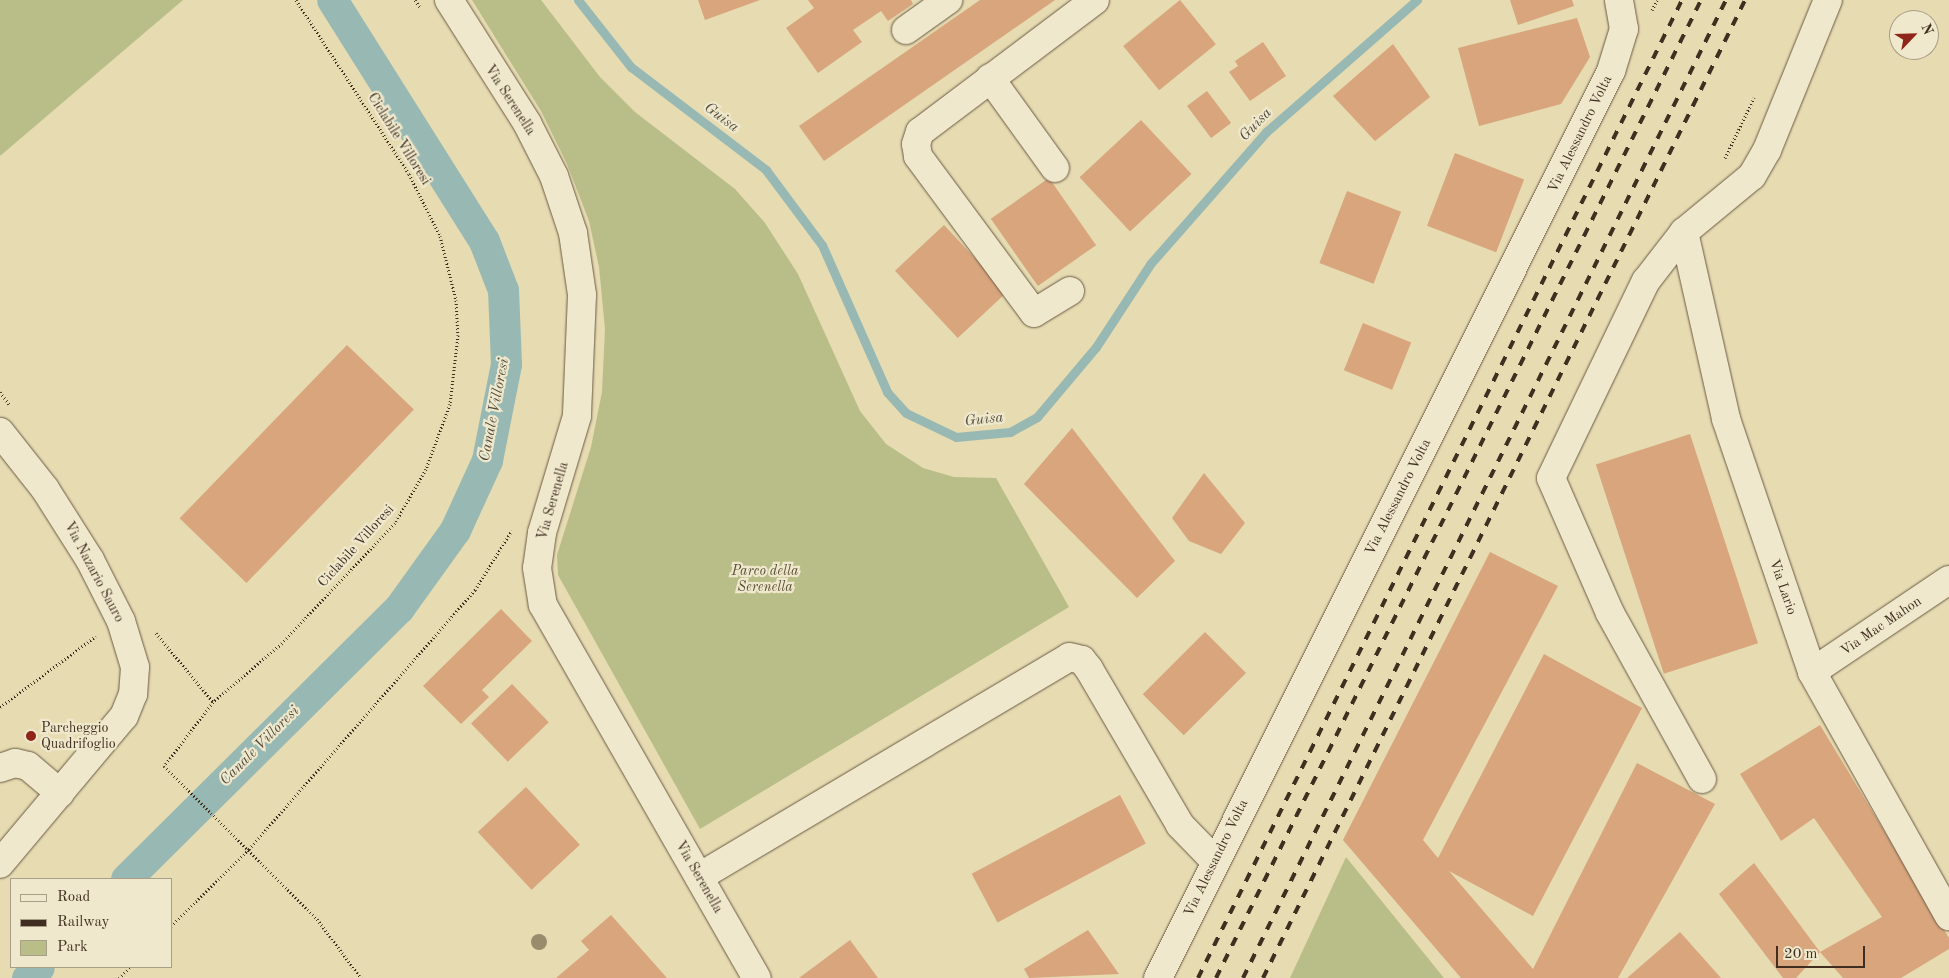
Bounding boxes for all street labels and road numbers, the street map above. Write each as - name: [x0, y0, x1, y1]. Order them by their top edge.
- street label: Via Serenella: [481, 62, 539, 138]
- street label: Via Alessandro Volta: [1544, 73, 1616, 195]
- street label: Ciclabile Villoresi: [364, 90, 434, 188]
- street label: Via Alessandro Volta: [1361, 436, 1435, 558]
- street label: Via Serenella: [534, 460, 572, 542]
- street label: Ciclabile Villoresi: [314, 501, 398, 591]
- street label: Via Nazario Sauro: [60, 519, 128, 625]
- street label: Via Lario: [1766, 557, 1800, 617]
- street label: Via Mac Mahon: [1837, 593, 1925, 659]
- street label: Via Alessandro Volta: [1180, 797, 1252, 919]
- street label: Via Serenella: [672, 838, 726, 916]

